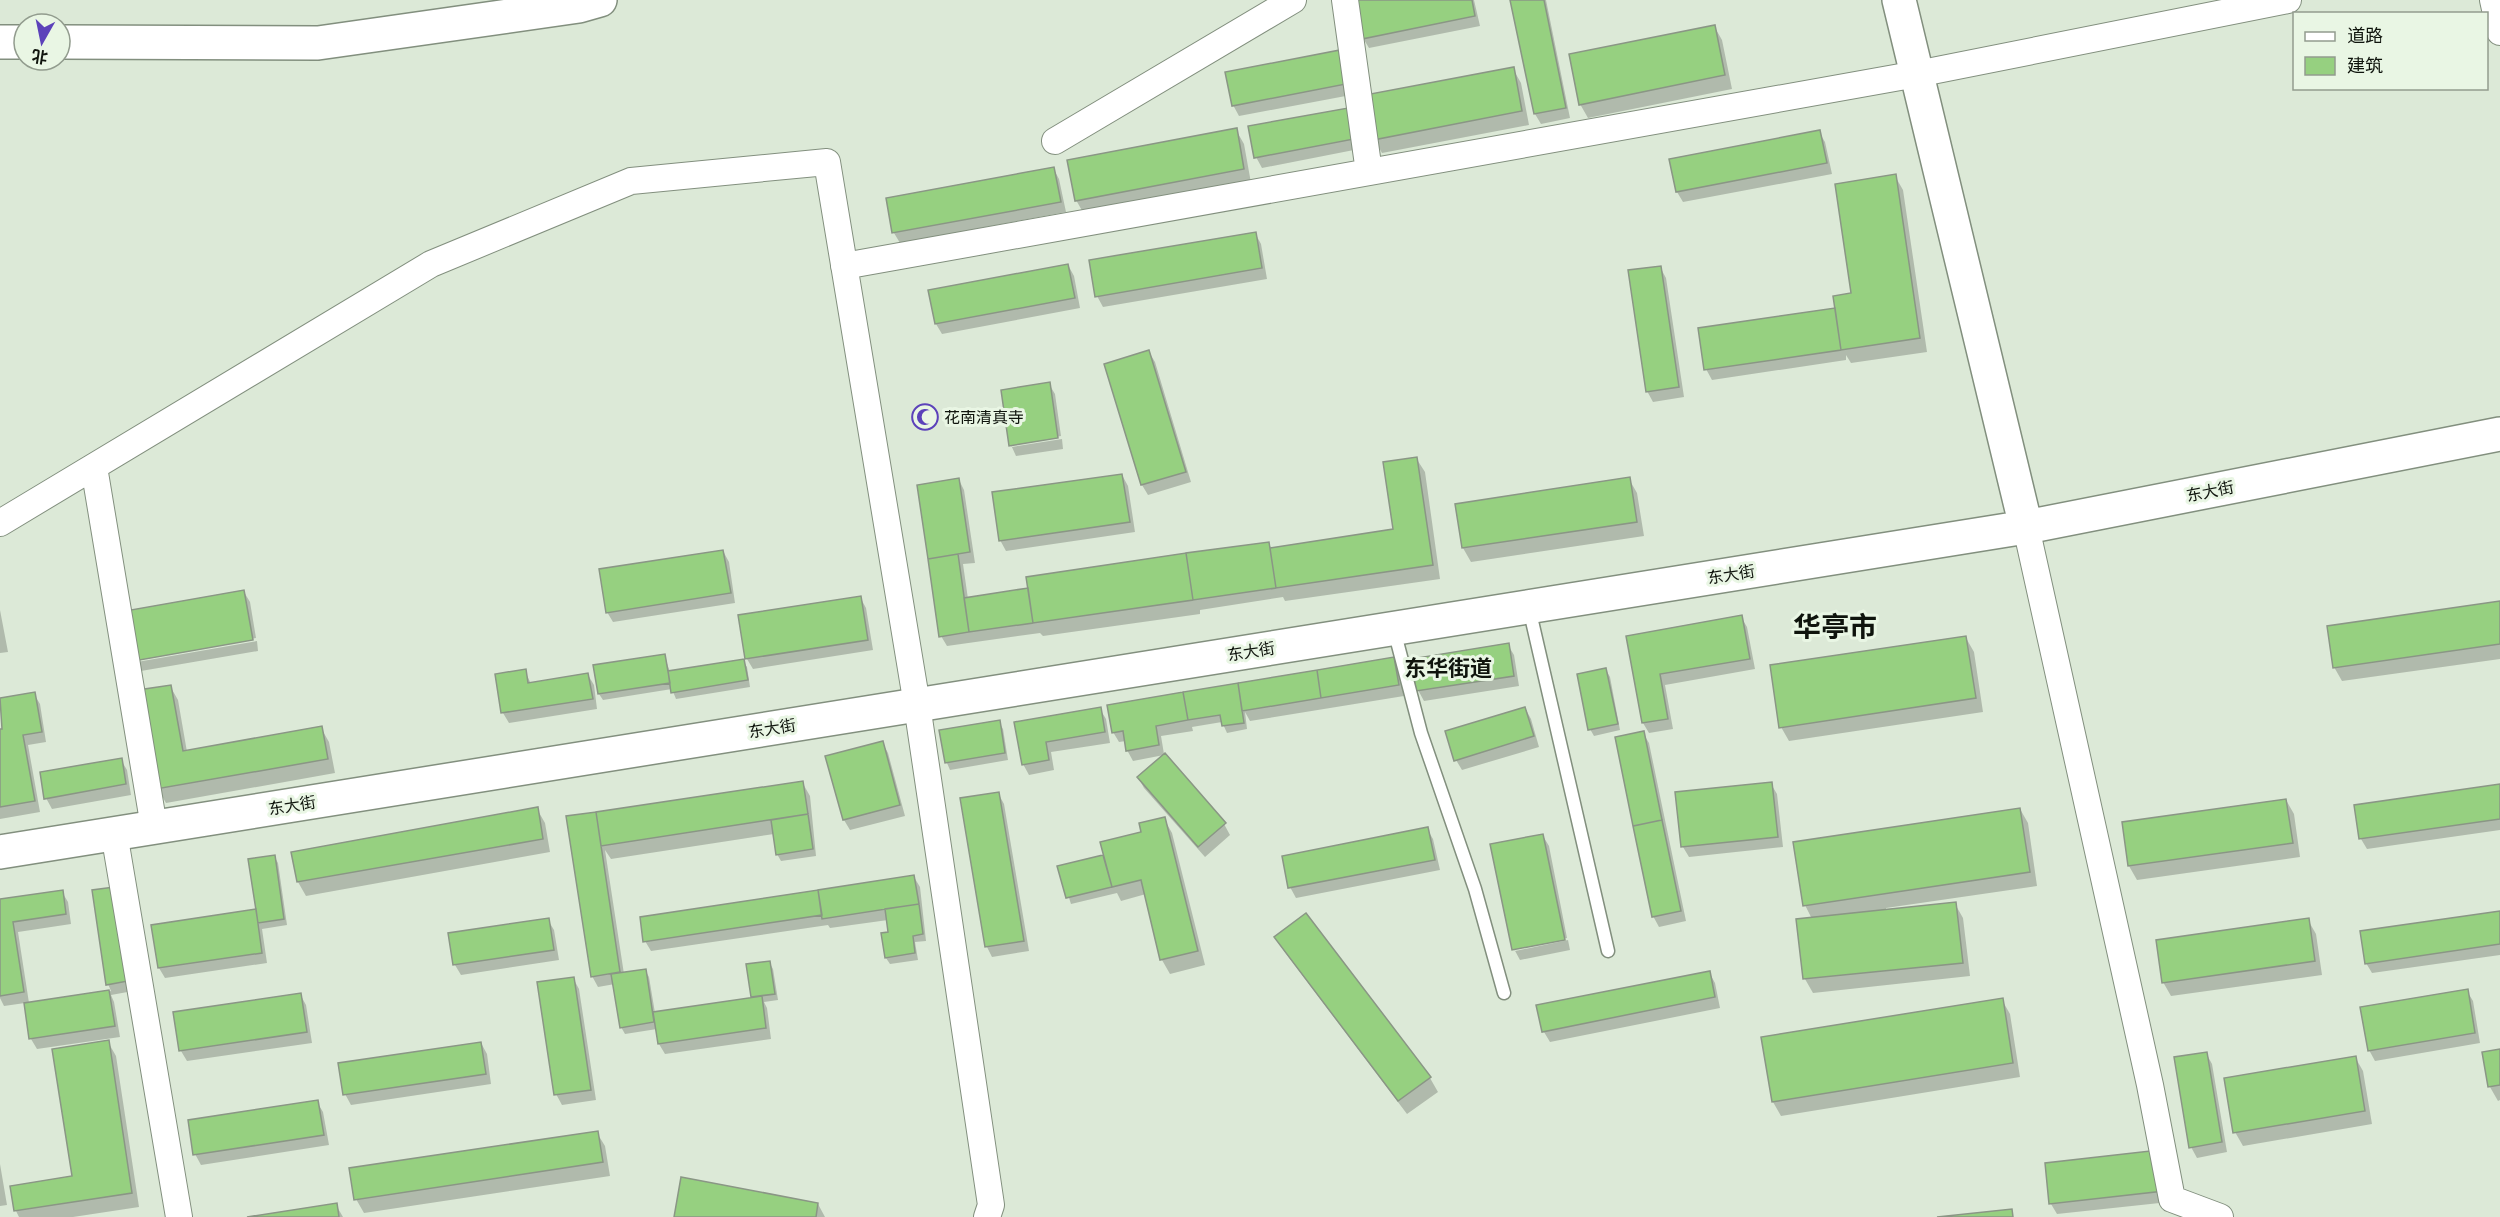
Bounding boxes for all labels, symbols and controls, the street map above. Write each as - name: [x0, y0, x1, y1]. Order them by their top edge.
- north arrow: [12, 12, 72, 72]
- legend: [2293, 12, 2488, 90]
- text: 道路: [2347, 25, 2383, 46]
- text: 北: [30, 46, 49, 67]
- text: 建筑: [2347, 55, 2383, 76]
- mosque icon: 花南清真寺: [910, 402, 940, 432]
- place label: 花南清真寺: [944, 408, 1024, 427]
- street label: 东大街: [2185, 478, 2235, 505]
- street label: 东大街: [1706, 561, 1756, 588]
- district label: 华亭市: [1793, 611, 1877, 644]
- street label: 东大街: [1226, 638, 1276, 665]
- district label: 东华街道: [1404, 656, 1492, 681]
- street label: 东大街: [747, 715, 797, 742]
- street label: 东大街: [267, 792, 317, 819]

